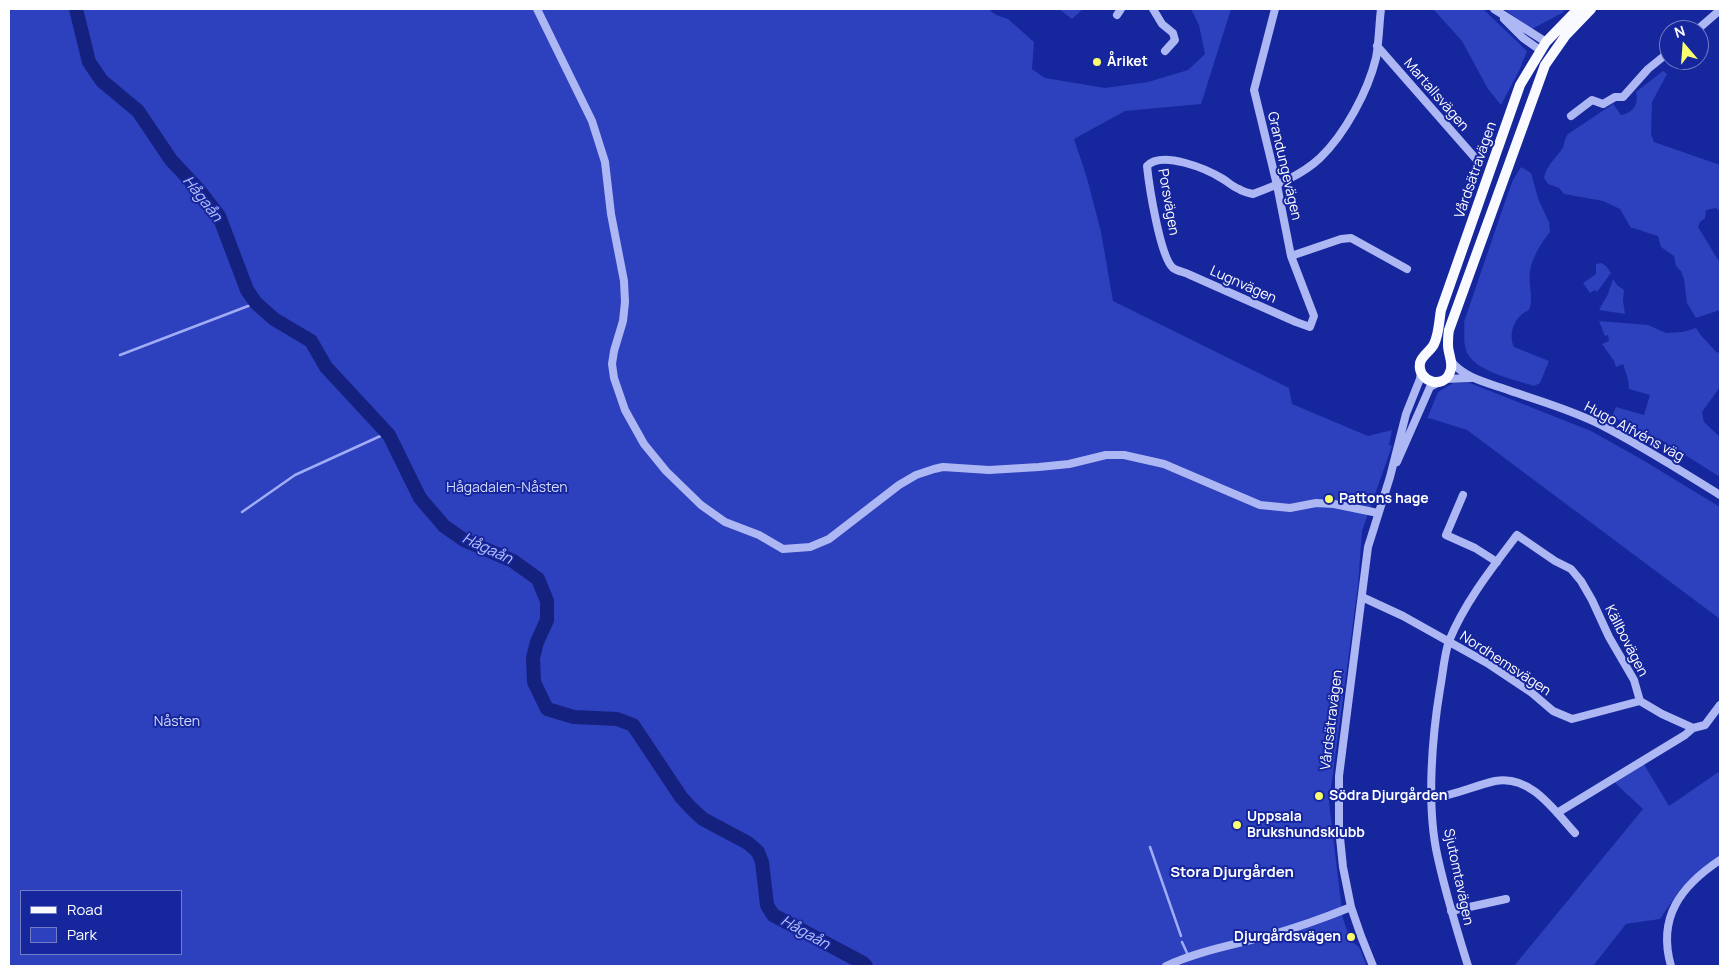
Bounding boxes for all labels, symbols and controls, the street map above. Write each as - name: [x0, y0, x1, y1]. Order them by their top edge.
- north arrow: [1659, 20, 1709, 70]
- text: N: [1672, 21, 1687, 42]
- place label: Åriket: [1107, 54, 1148, 70]
- street label: Martallsvägen: [1400, 55, 1472, 135]
- marker: Åriket: [1091, 56, 1103, 68]
- street label: Grandungevägen: [1263, 110, 1305, 222]
- street label: Vårdsätravägen: [1452, 120, 1500, 220]
- street label: Porsvägen: [1154, 167, 1182, 237]
- water label: Hågaån: [179, 173, 225, 225]
- street label: Lugnvägen: [1207, 263, 1279, 307]
- street label: Hugo Alfvéns väg: [1581, 399, 1687, 465]
- park label: Hågadalen-Nåsten: [446, 480, 568, 496]
- place label: Pattons hage: [1339, 491, 1429, 507]
- marker: Pattons hage: [1323, 493, 1335, 505]
- water label: Hågaån: [459, 530, 515, 568]
- street label: Källbovägen: [1601, 602, 1651, 680]
- street label: Nordhemsvägen: [1456, 628, 1554, 700]
- street label: Vårdsätravägen: [1318, 669, 1346, 771]
- park label: Nåsten: [154, 714, 200, 730]
- place label: Södra Djurgården: [1329, 788, 1447, 804]
- marker: Södra Djurgården: [1313, 790, 1325, 802]
- place label: Uppsala Brukshundsklubb: [1247, 809, 1365, 842]
- marker: Uppsala Brukshundsklubb: [1231, 819, 1243, 831]
- street label: Sjutomtavägen: [1440, 827, 1476, 927]
- district label: Stora Djurgården: [1170, 864, 1294, 882]
- legend: [20, 890, 182, 955]
- text: Road: [67, 899, 103, 920]
- water label: Hågaån: [777, 912, 833, 954]
- text: Park: [67, 924, 97, 945]
- place label: Djurgårdsvägen: [1234, 929, 1341, 945]
- marker: Djurgårdsvägen: [1345, 931, 1357, 943]

